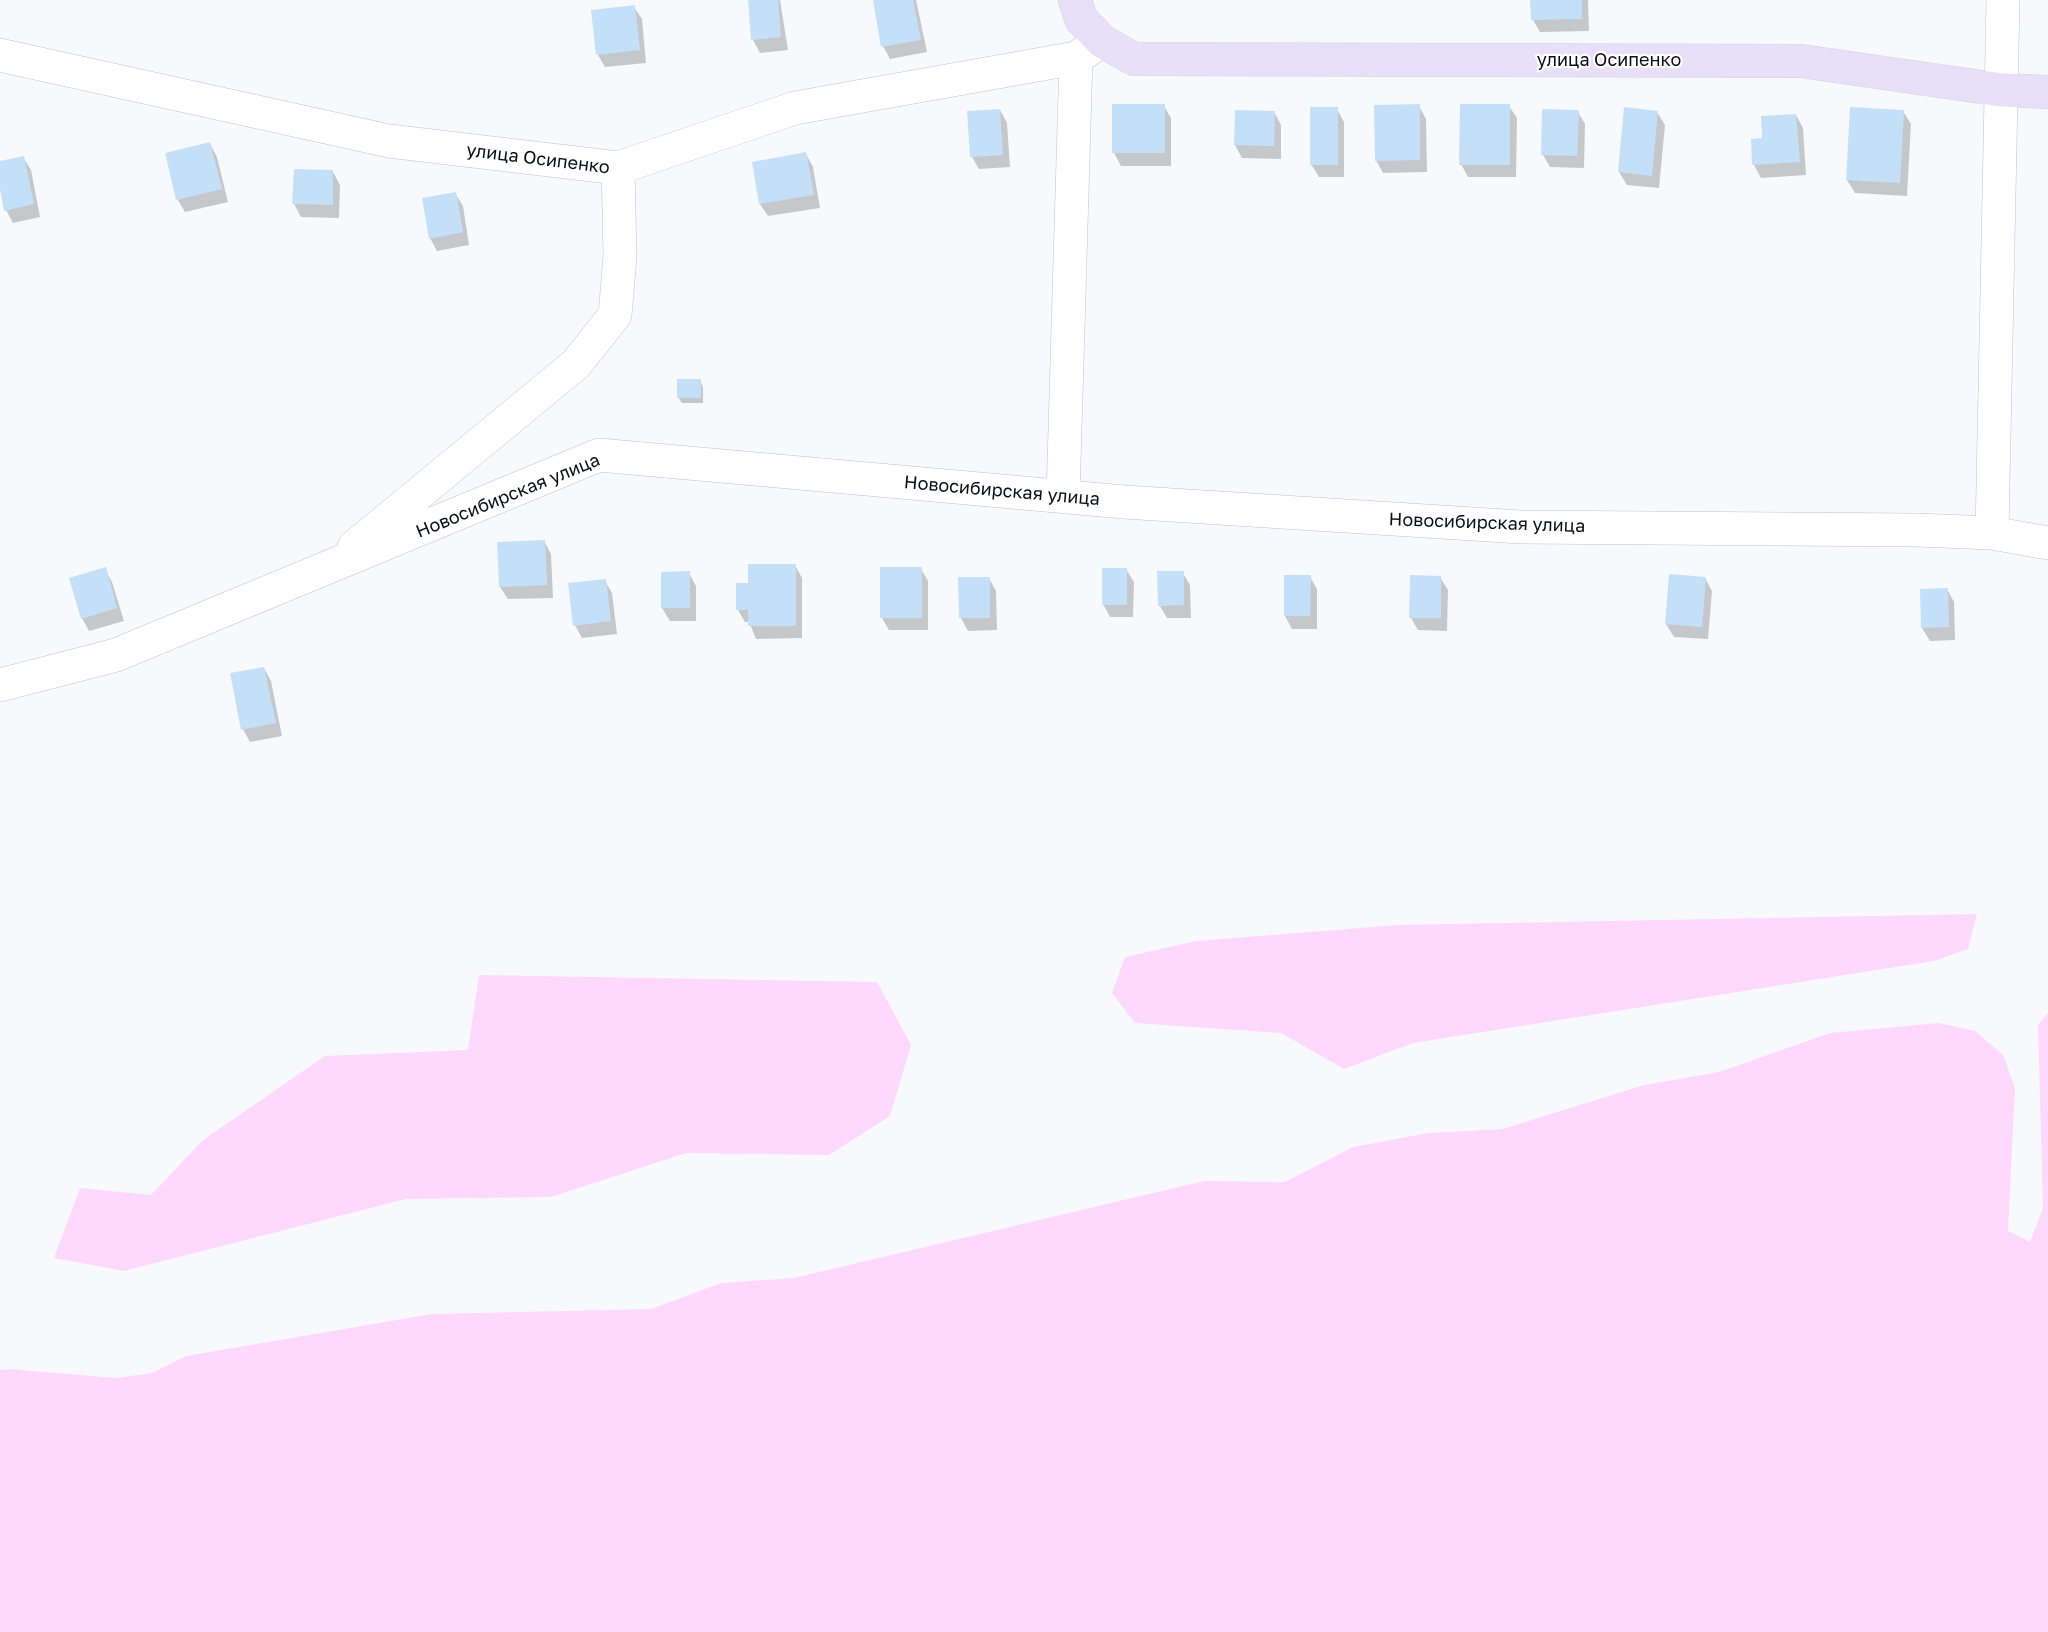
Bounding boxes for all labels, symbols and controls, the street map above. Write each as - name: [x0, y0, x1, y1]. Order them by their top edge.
- street label: улица Осипенко: [1537, 49, 1681, 71]
- street label: улица Осипенко: [465, 139, 611, 179]
- street label: Новосибирская улица: [413, 449, 603, 543]
- street label: Новосибирская улица: [903, 472, 1101, 510]
- street label: Новосибирская улица: [1388, 509, 1586, 537]

